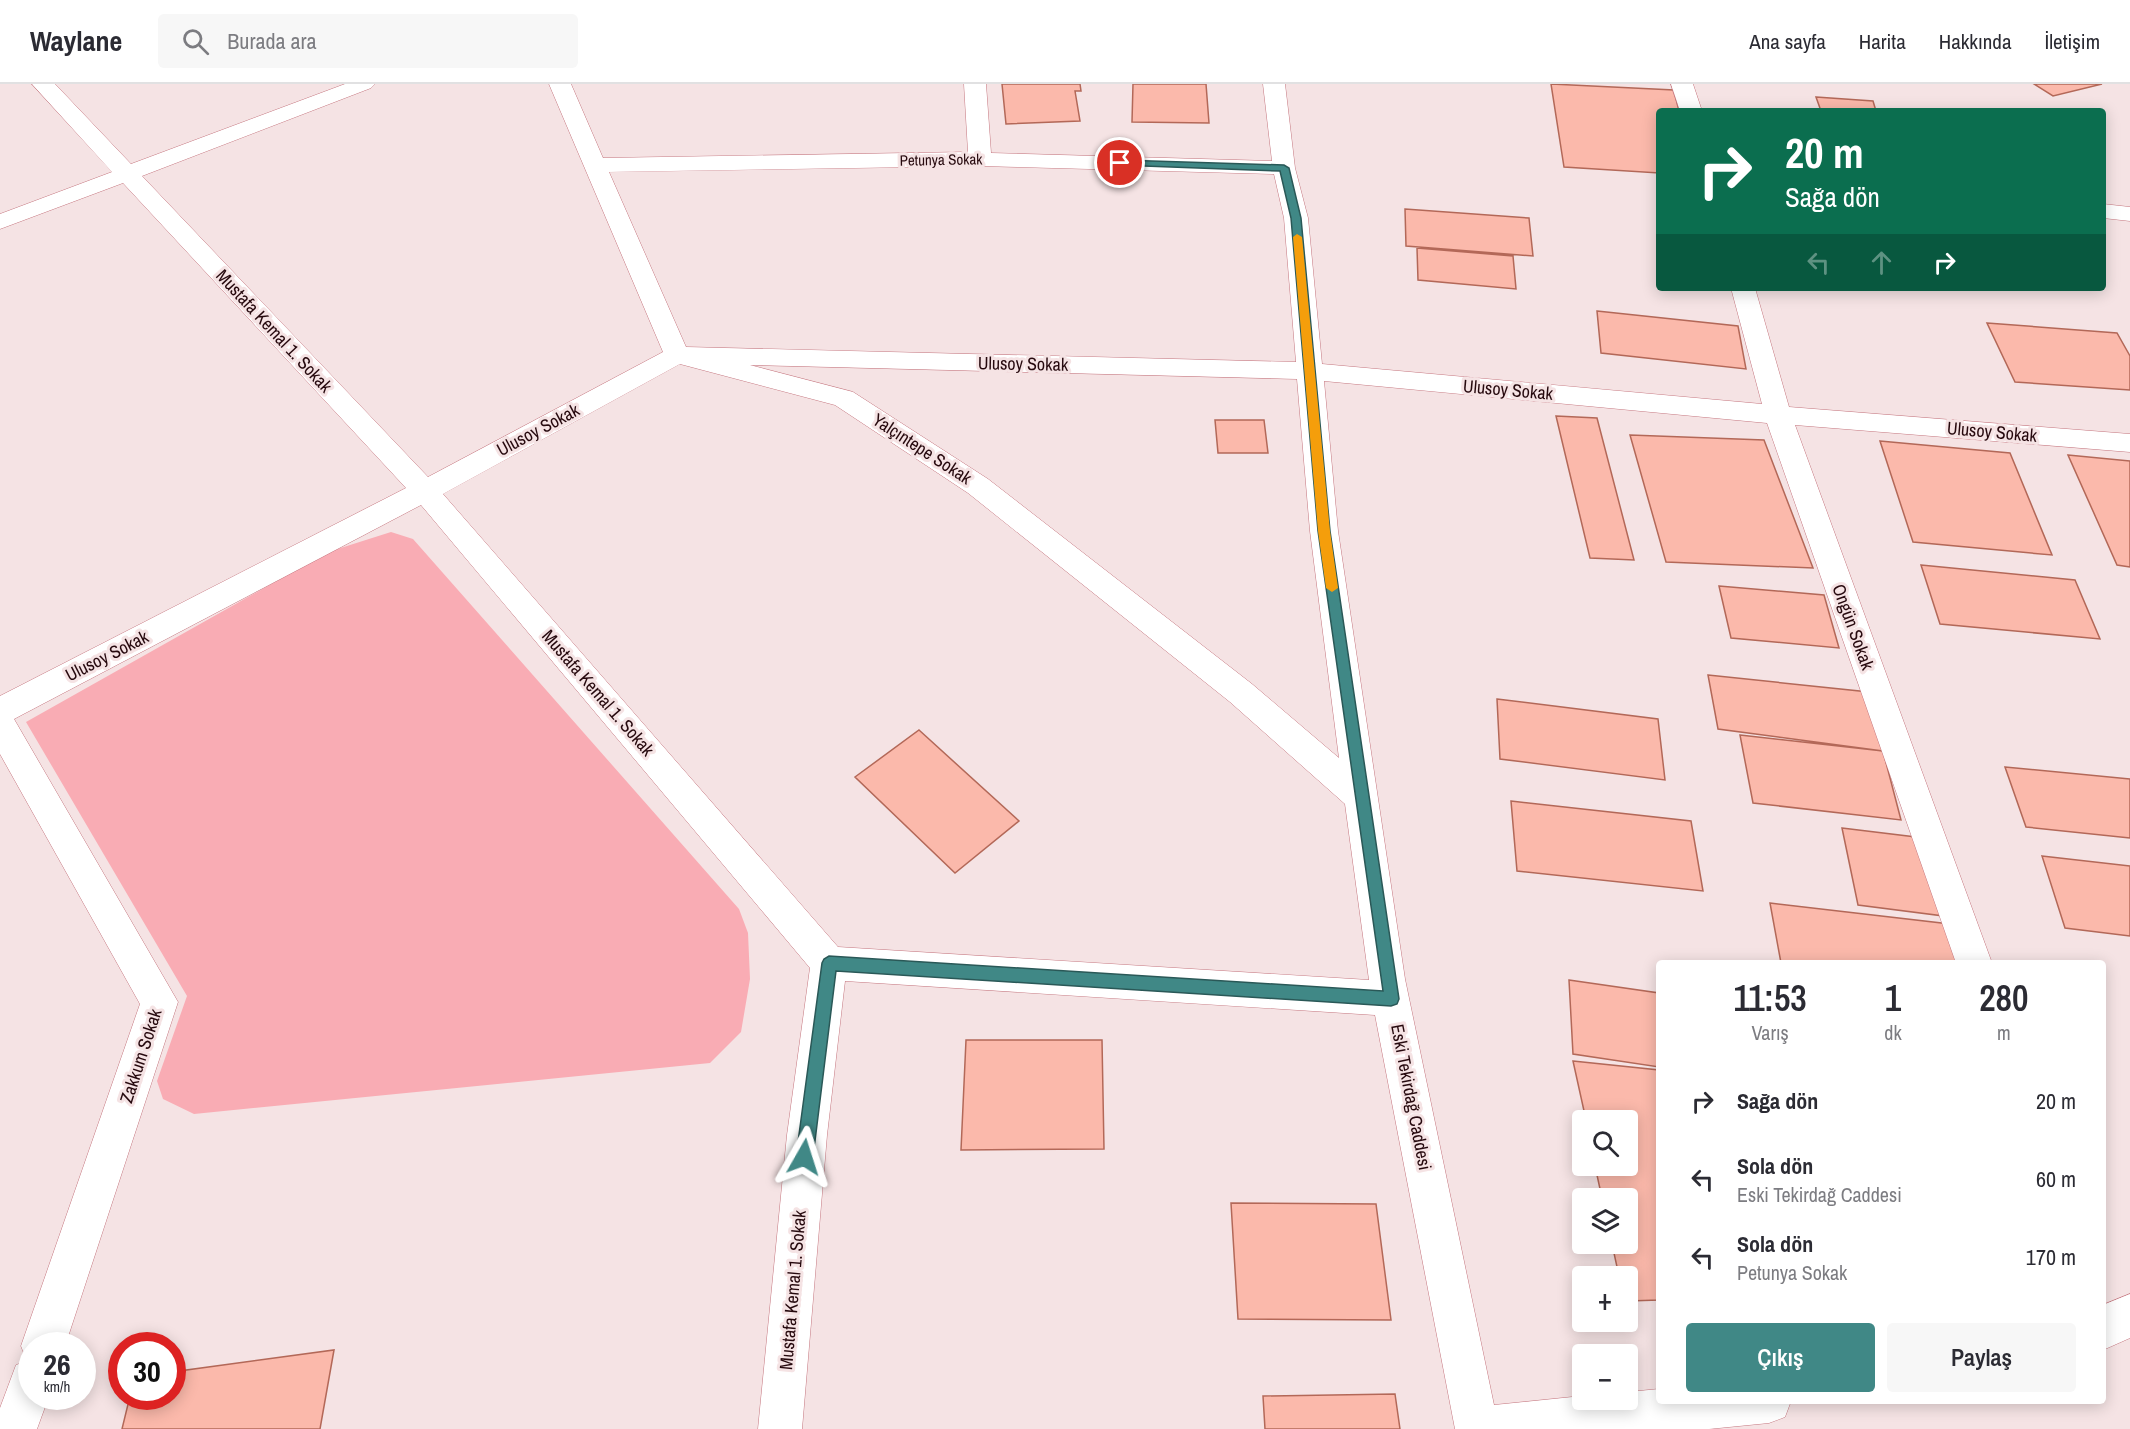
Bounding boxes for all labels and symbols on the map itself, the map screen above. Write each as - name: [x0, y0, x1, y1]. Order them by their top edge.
- pin: [1094, 137, 1145, 188]
- street label: Petunya Sokak: [899, 148, 983, 171]
- street label: Mustafa Kemal 1. Sokak: [211, 264, 338, 398]
- street label: Ulusoy Sokak: [978, 350, 1069, 377]
- street label: Ulusoy Sokak: [1462, 373, 1555, 406]
- street label: Ulusoy Sokak: [492, 397, 584, 462]
- street label: Yalçıntepe Sokak: [868, 407, 977, 490]
- street label: Ulusoy Sokak: [1946, 415, 2039, 448]
- street label: Ongün Sokak: [1826, 581, 1881, 674]
- street label: Ulusoy Sokak: [61, 624, 153, 687]
- street label: Mustafa Kemal 1. Sokak: [536, 624, 661, 762]
- street label: Zakkum Sokak: [114, 1005, 168, 1106]
- street label: Eski Tekirdağ Caddesi: [1385, 1022, 1438, 1172]
- position arrow: [772, 1125, 836, 1189]
- street label: Mustafa Kemal 1. Sokak: [773, 1209, 812, 1371]
- speed limit sign: 30: [108, 1332, 186, 1410]

